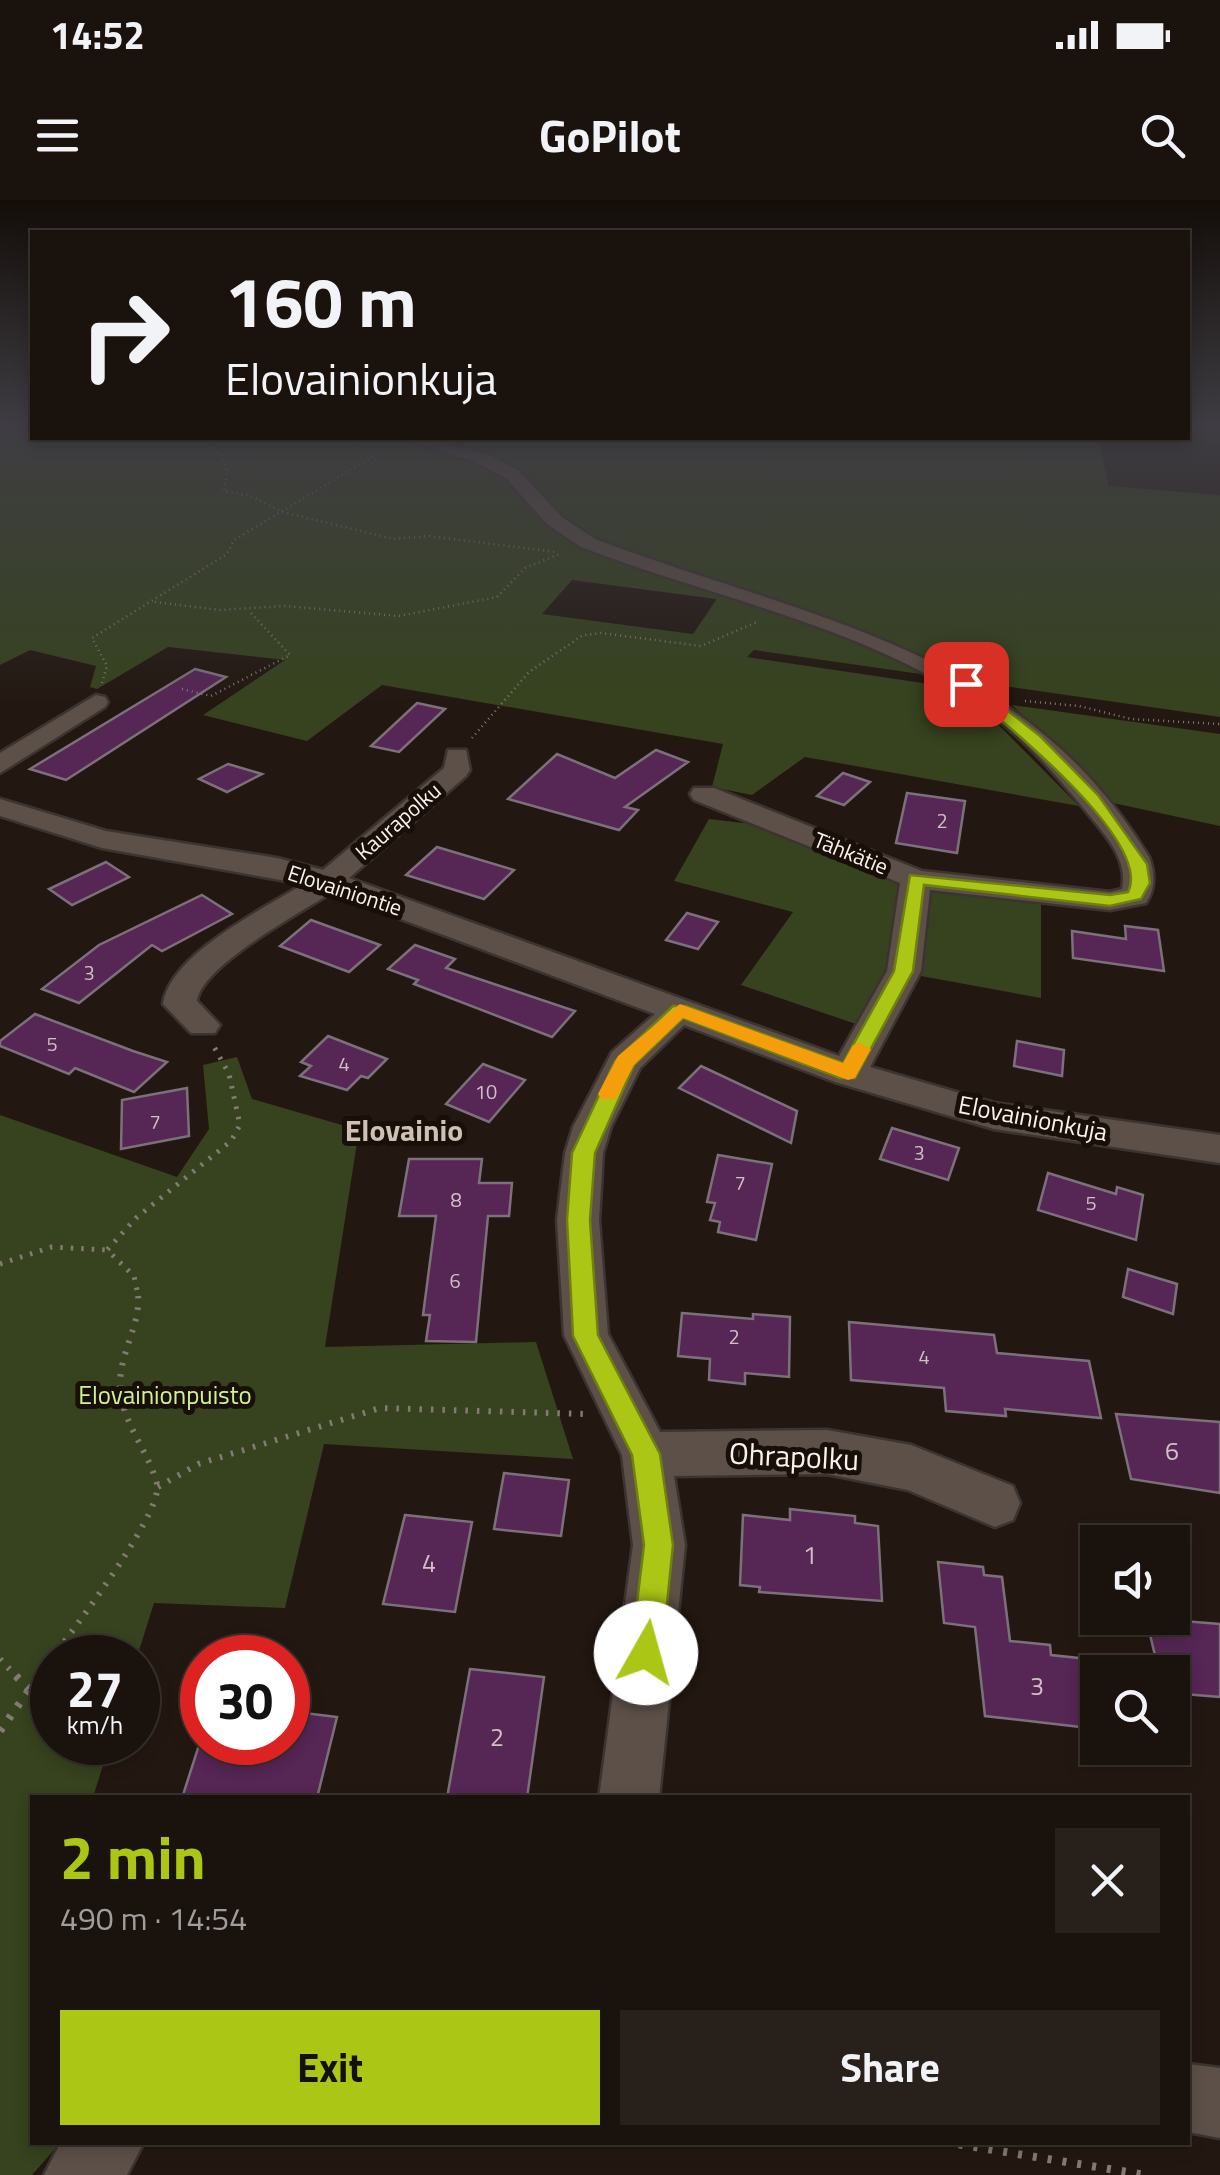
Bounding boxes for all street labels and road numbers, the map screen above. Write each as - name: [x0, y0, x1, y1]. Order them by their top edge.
- street label: Kaurapolku: [347, 774, 449, 868]
- street label: Tähkätie: [809, 823, 893, 883]
- street label: Elovainiontie: [283, 856, 407, 924]
- street label: Elovainionkuja: [955, 1085, 1111, 1151]
- street label: Ohrapolku: [728, 1430, 860, 1482]

